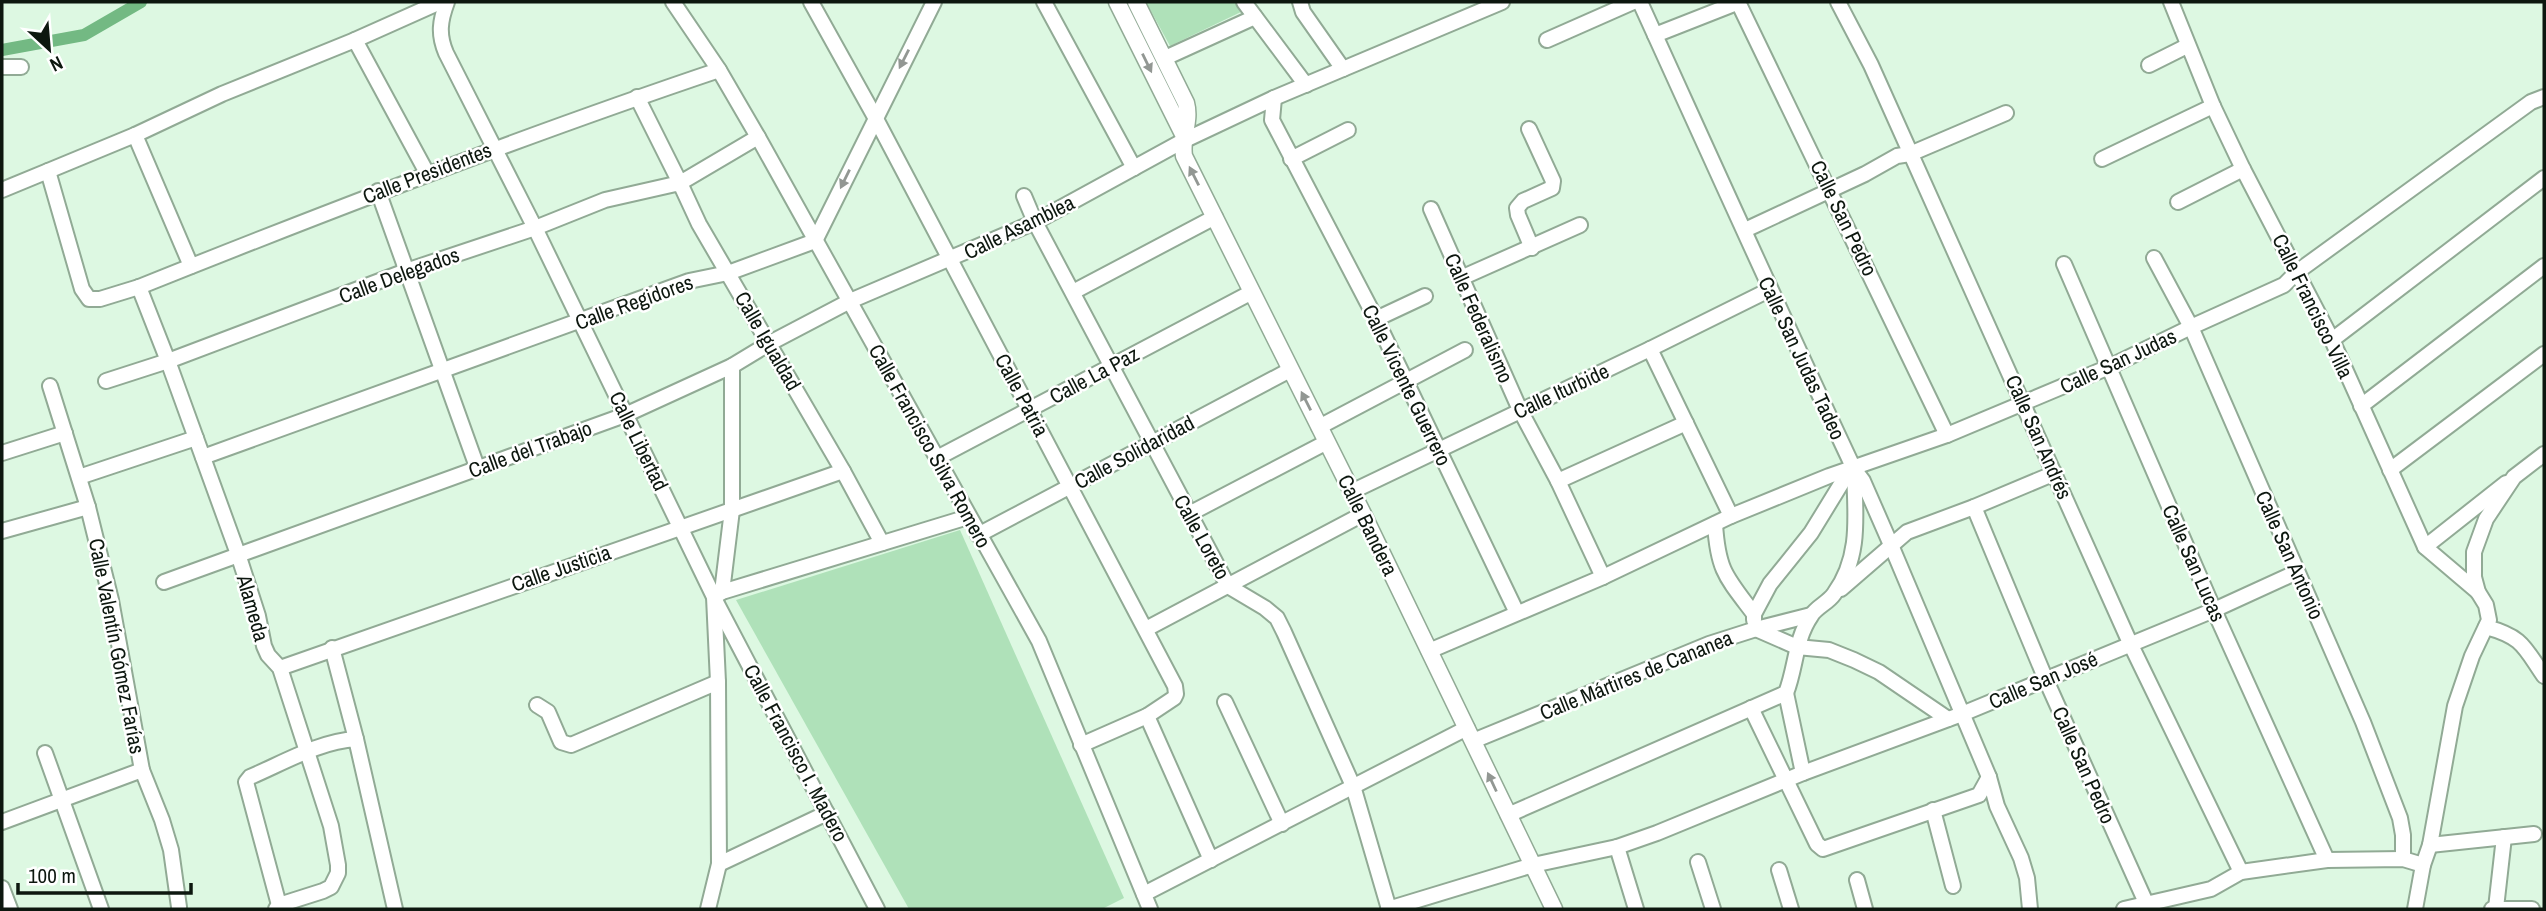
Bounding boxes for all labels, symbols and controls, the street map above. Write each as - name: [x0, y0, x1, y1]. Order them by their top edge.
- north arrow: [14, 14, 84, 84]
- text: N: [46, 50, 67, 78]
- one-way arrow: [899, 50, 911, 70]
- one-way arrow: [1141, 53, 1152, 73]
- street label: Calle Presidentes: [358, 135, 496, 211]
- street label: Calle San Pedro: [1803, 155, 1885, 281]
- one-way arrow: [1188, 166, 1200, 185]
- one-way arrow: [840, 169, 851, 189]
- street label: Calle Asamblea: [959, 188, 1079, 266]
- street label: Calle Francisco Villa: [2265, 229, 2361, 384]
- street label: Calle Delegados: [335, 240, 463, 310]
- street label: Calle Federalismo: [1438, 249, 1520, 387]
- street label: Calle Regidores: [571, 267, 697, 337]
- street label: Calle San Judas Tadeo: [1751, 272, 1853, 444]
- street label: Calle Igualdad: [728, 286, 808, 396]
- street label: Calle Vicente Guerrero: [1355, 300, 1459, 470]
- street label: Calle San Judas: [2055, 321, 2181, 401]
- street label: Calle Francisco Silva Romero: [862, 339, 998, 553]
- street label: Calle La Paz: [1044, 339, 1144, 411]
- street label: Calle Patria: [988, 348, 1056, 442]
- street label: Calle Iturbide: [1508, 356, 1614, 426]
- street label: Calle San Andrés: [1999, 370, 2079, 504]
- street label: Calle Libertad: [602, 386, 676, 496]
- one-way arrow: [1300, 391, 1311, 411]
- street label: Calle Solidaridad: [1069, 408, 1199, 496]
- street label: Calle del Trabajo: [464, 413, 596, 485]
- street label: Calle Bandera: [1331, 470, 1405, 581]
- street label: Calle San Antonio: [2249, 486, 2331, 624]
- street label: Calle Loreto: [1167, 489, 1237, 585]
- street label: Calle San Lucas: [2155, 500, 2233, 626]
- street label: Calle Valentín Gómez Farías: [82, 536, 152, 756]
- street label: Calle Justicia: [507, 537, 615, 599]
- street label: Alameda: [229, 570, 276, 645]
- street label: Calle Mártires de Cananea: [1535, 623, 1737, 727]
- street label: Calle San José: [1984, 644, 2102, 716]
- street label: Calle Francisco I. Madero: [737, 659, 855, 847]
- street label: Calle San Pedro: [2045, 702, 2123, 828]
- one-way arrow: [1486, 772, 1498, 792]
- scale bar: [18, 852, 191, 896]
- text: 100 m: [28, 861, 76, 890]

